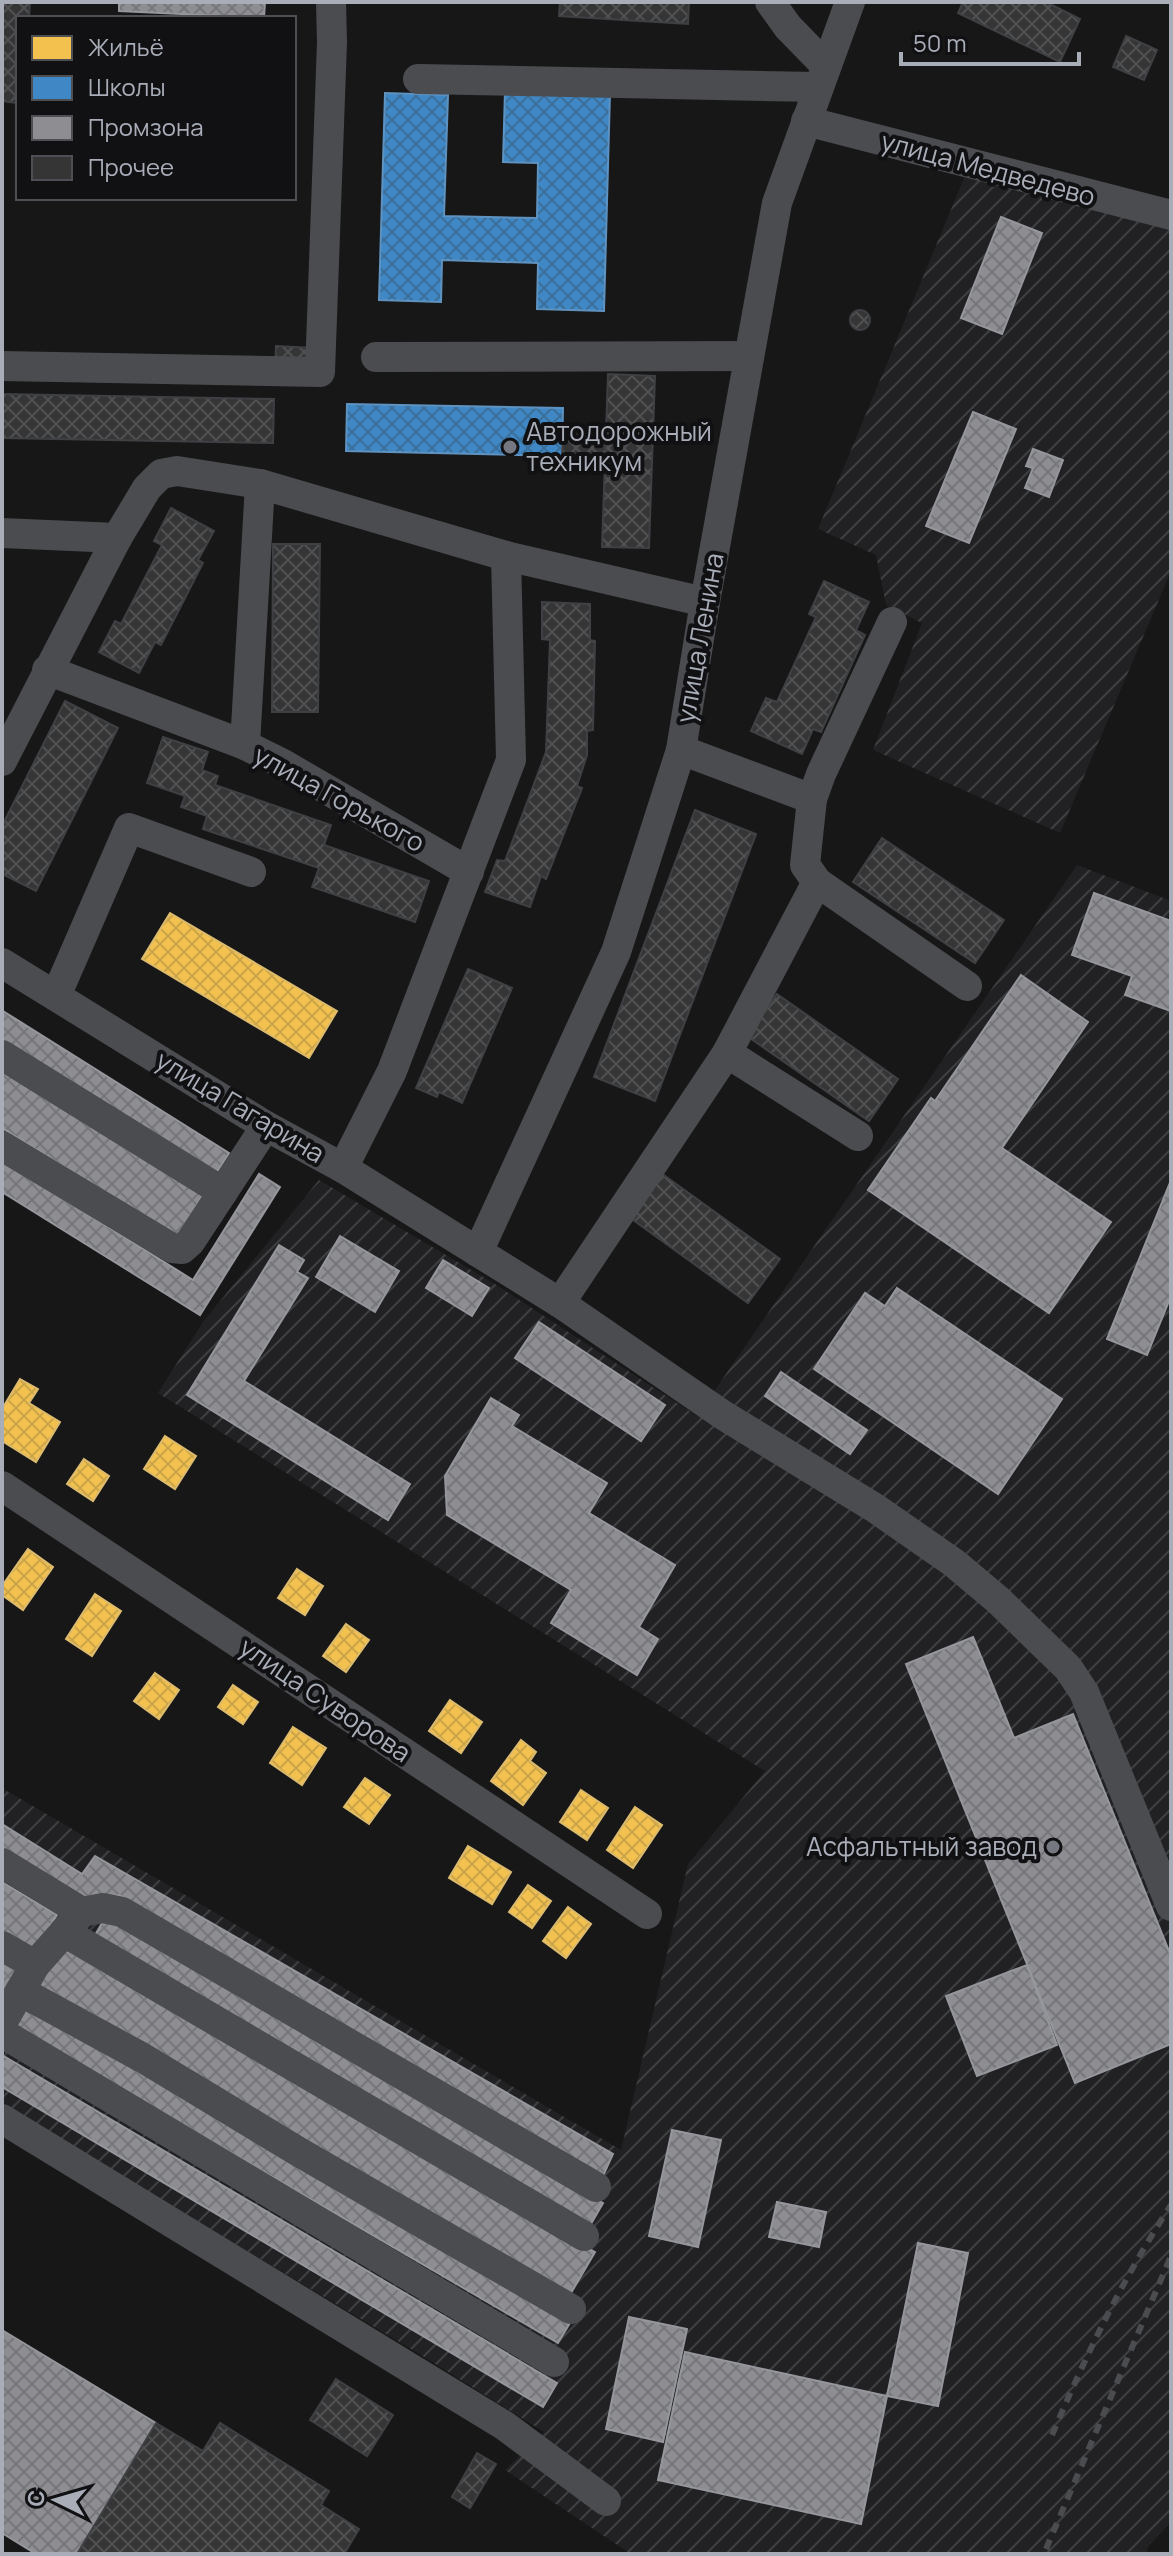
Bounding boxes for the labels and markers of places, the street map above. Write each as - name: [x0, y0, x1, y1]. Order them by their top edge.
- place label: Автодорожный техникум: [526, 413, 712, 479]
- marker: Автодорожный техникум: [501, 438, 519, 456]
- place label: Асфальтный завод: [806, 1828, 1037, 1864]
- marker: Асфальтный завод: [1044, 1838, 1062, 1856]

